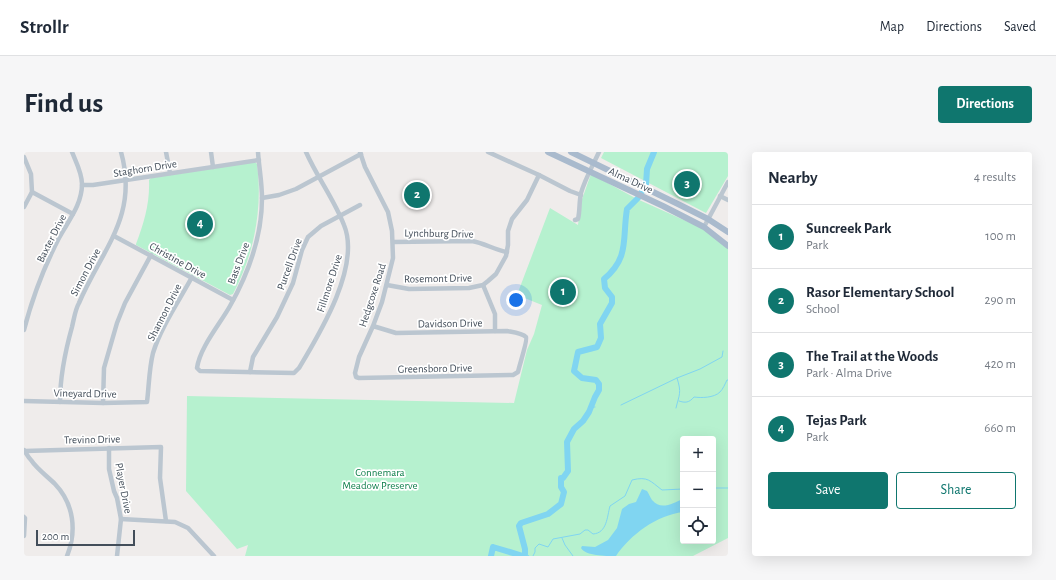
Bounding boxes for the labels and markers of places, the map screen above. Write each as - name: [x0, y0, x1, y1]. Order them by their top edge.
- pin: 3: [674, 169, 700, 199]
- pin: 2: [404, 180, 430, 210]
- pin: 4: [187, 209, 213, 239]
- pin: 1: [550, 277, 576, 307]

